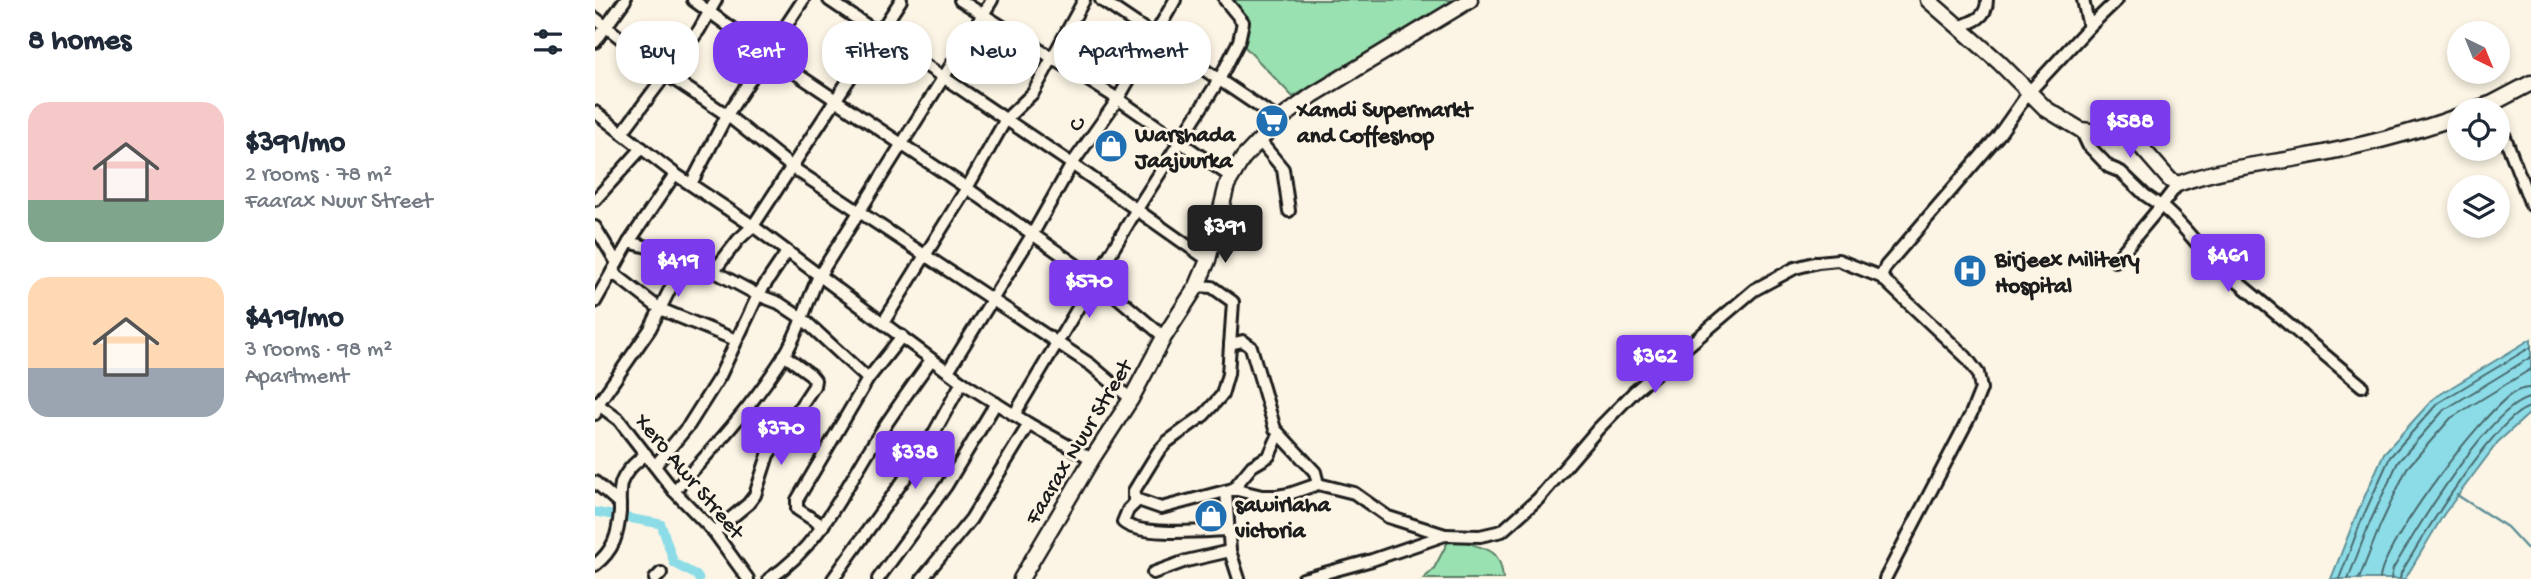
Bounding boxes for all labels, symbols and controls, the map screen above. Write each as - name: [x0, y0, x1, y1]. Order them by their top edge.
- chip: Buy: [616, 21, 699, 84]
- chip: Rent: [713, 21, 808, 84]
- chip: Filters: [822, 21, 932, 84]
- chip: New: [946, 21, 1040, 84]
- chip: Apartment: [1054, 21, 1211, 84]
- north arrow: [2447, 21, 2509, 84]
- map controls: [2447, 21, 2510, 238]
- icon: filters: [529, 23, 567, 61]
- text: 8 homes: [28, 25, 131, 60]
- place label: Xamdi Supermarkt and Coffeshop: [1296, 98, 1474, 151]
- button: locate: [2447, 98, 2510, 161]
- pin: $588: [2089, 100, 2171, 160]
- supermarket icon: Xamdi Supermarkt and Coffeshop: [1253, 102, 1291, 140]
- text: $588: [2106, 109, 2154, 136]
- street label: C: [1063, 111, 1093, 138]
- place label: Warshada Jaajuurka: [1134, 123, 1237, 176]
- text: $391/mo: [245, 127, 345, 162]
- shop icon: Warshada Jaajuurka: [1092, 127, 1130, 165]
- icon: home: [84, 130, 168, 214]
- text: 2 rooms · 78 m²: [245, 162, 392, 189]
- button: layers: [2447, 175, 2510, 238]
- text: Faarax Nuur Street: [245, 189, 432, 216]
- pin: $391: [1184, 205, 1266, 265]
- text: $391: [1203, 214, 1247, 241]
- pin: $461: [2187, 234, 2269, 294]
- pin: $419: [637, 240, 719, 299]
- text: $461: [2207, 243, 2249, 270]
- text: $419: [657, 248, 699, 275]
- place label: Birjeex Militery Hospital: [1994, 248, 2140, 301]
- hospital icon: Birjeex Militery Hospital: [1951, 252, 1989, 290]
- pin: $570: [1048, 260, 1130, 320]
- text: $570: [1065, 269, 1113, 296]
- text: $419/mo: [245, 302, 344, 337]
- icon: home: [84, 305, 168, 389]
- pin: $362: [1614, 336, 1696, 395]
- text: 3 rooms · 98 m²: [245, 337, 392, 364]
- text: $362: [1632, 344, 1678, 371]
- street label: Faarax Nuur Street: [1020, 354, 1141, 531]
- text: Apartment: [245, 364, 349, 391]
- pin: $370: [740, 407, 822, 467]
- street label: Xero Awr Street: [627, 408, 750, 547]
- text: $370: [757, 416, 805, 443]
- pin: $338: [874, 432, 956, 491]
- text: $338: [892, 440, 938, 467]
- place label: sawirlaha victoria: [1234, 493, 1331, 546]
- shop icon: sawirlaha victoria: [1192, 497, 1230, 535]

